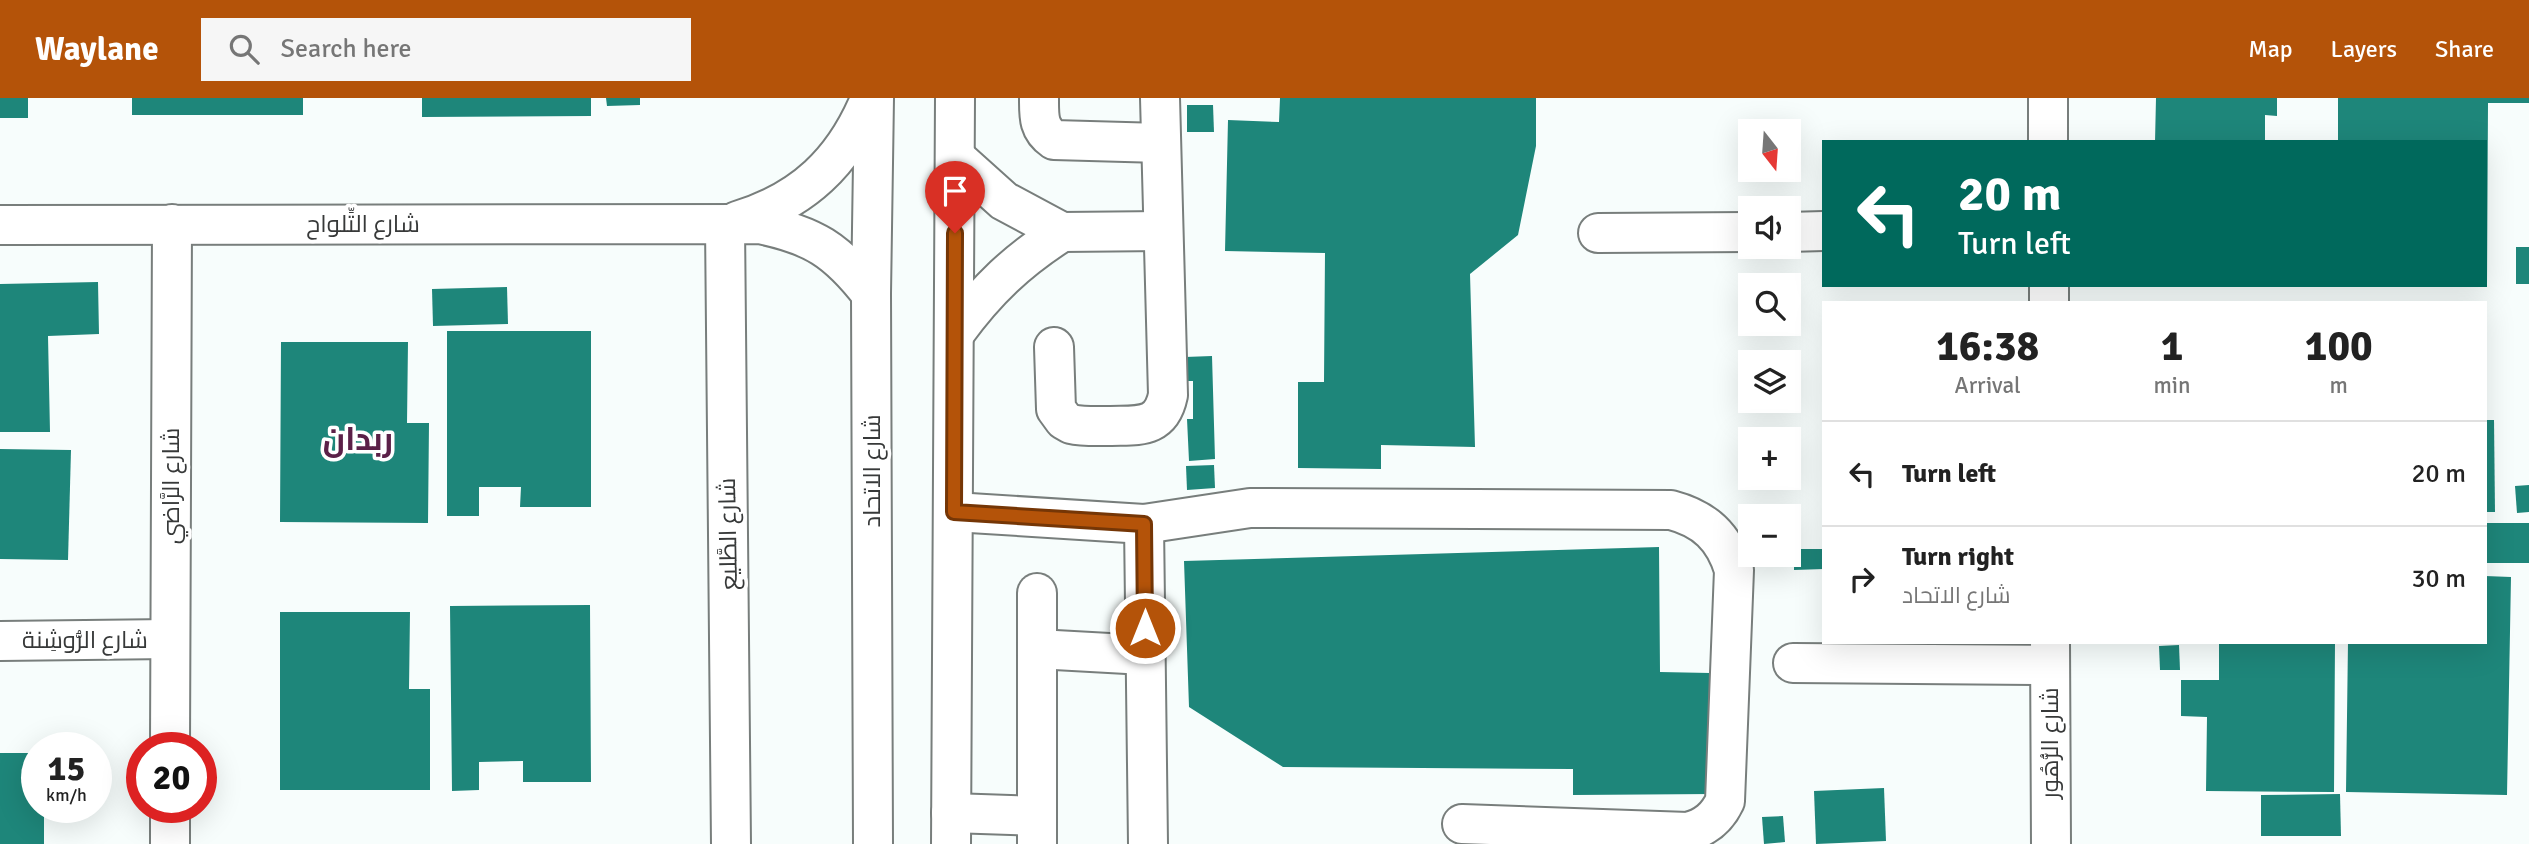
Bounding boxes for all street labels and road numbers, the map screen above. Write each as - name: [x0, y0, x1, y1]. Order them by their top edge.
- street label: شارع التِّلواح: [306, 207, 420, 240]
- street label: شارع الاتحاد: [857, 414, 888, 528]
- street label: شارع الرَّاضي: [156, 428, 189, 544]
- street label: شارع الطَّليع: [712, 478, 745, 590]
- street label: شارع الرُّوشِنة: [22, 625, 148, 656]
- street label: شارع الزُّهُور: [2035, 687, 2066, 801]

